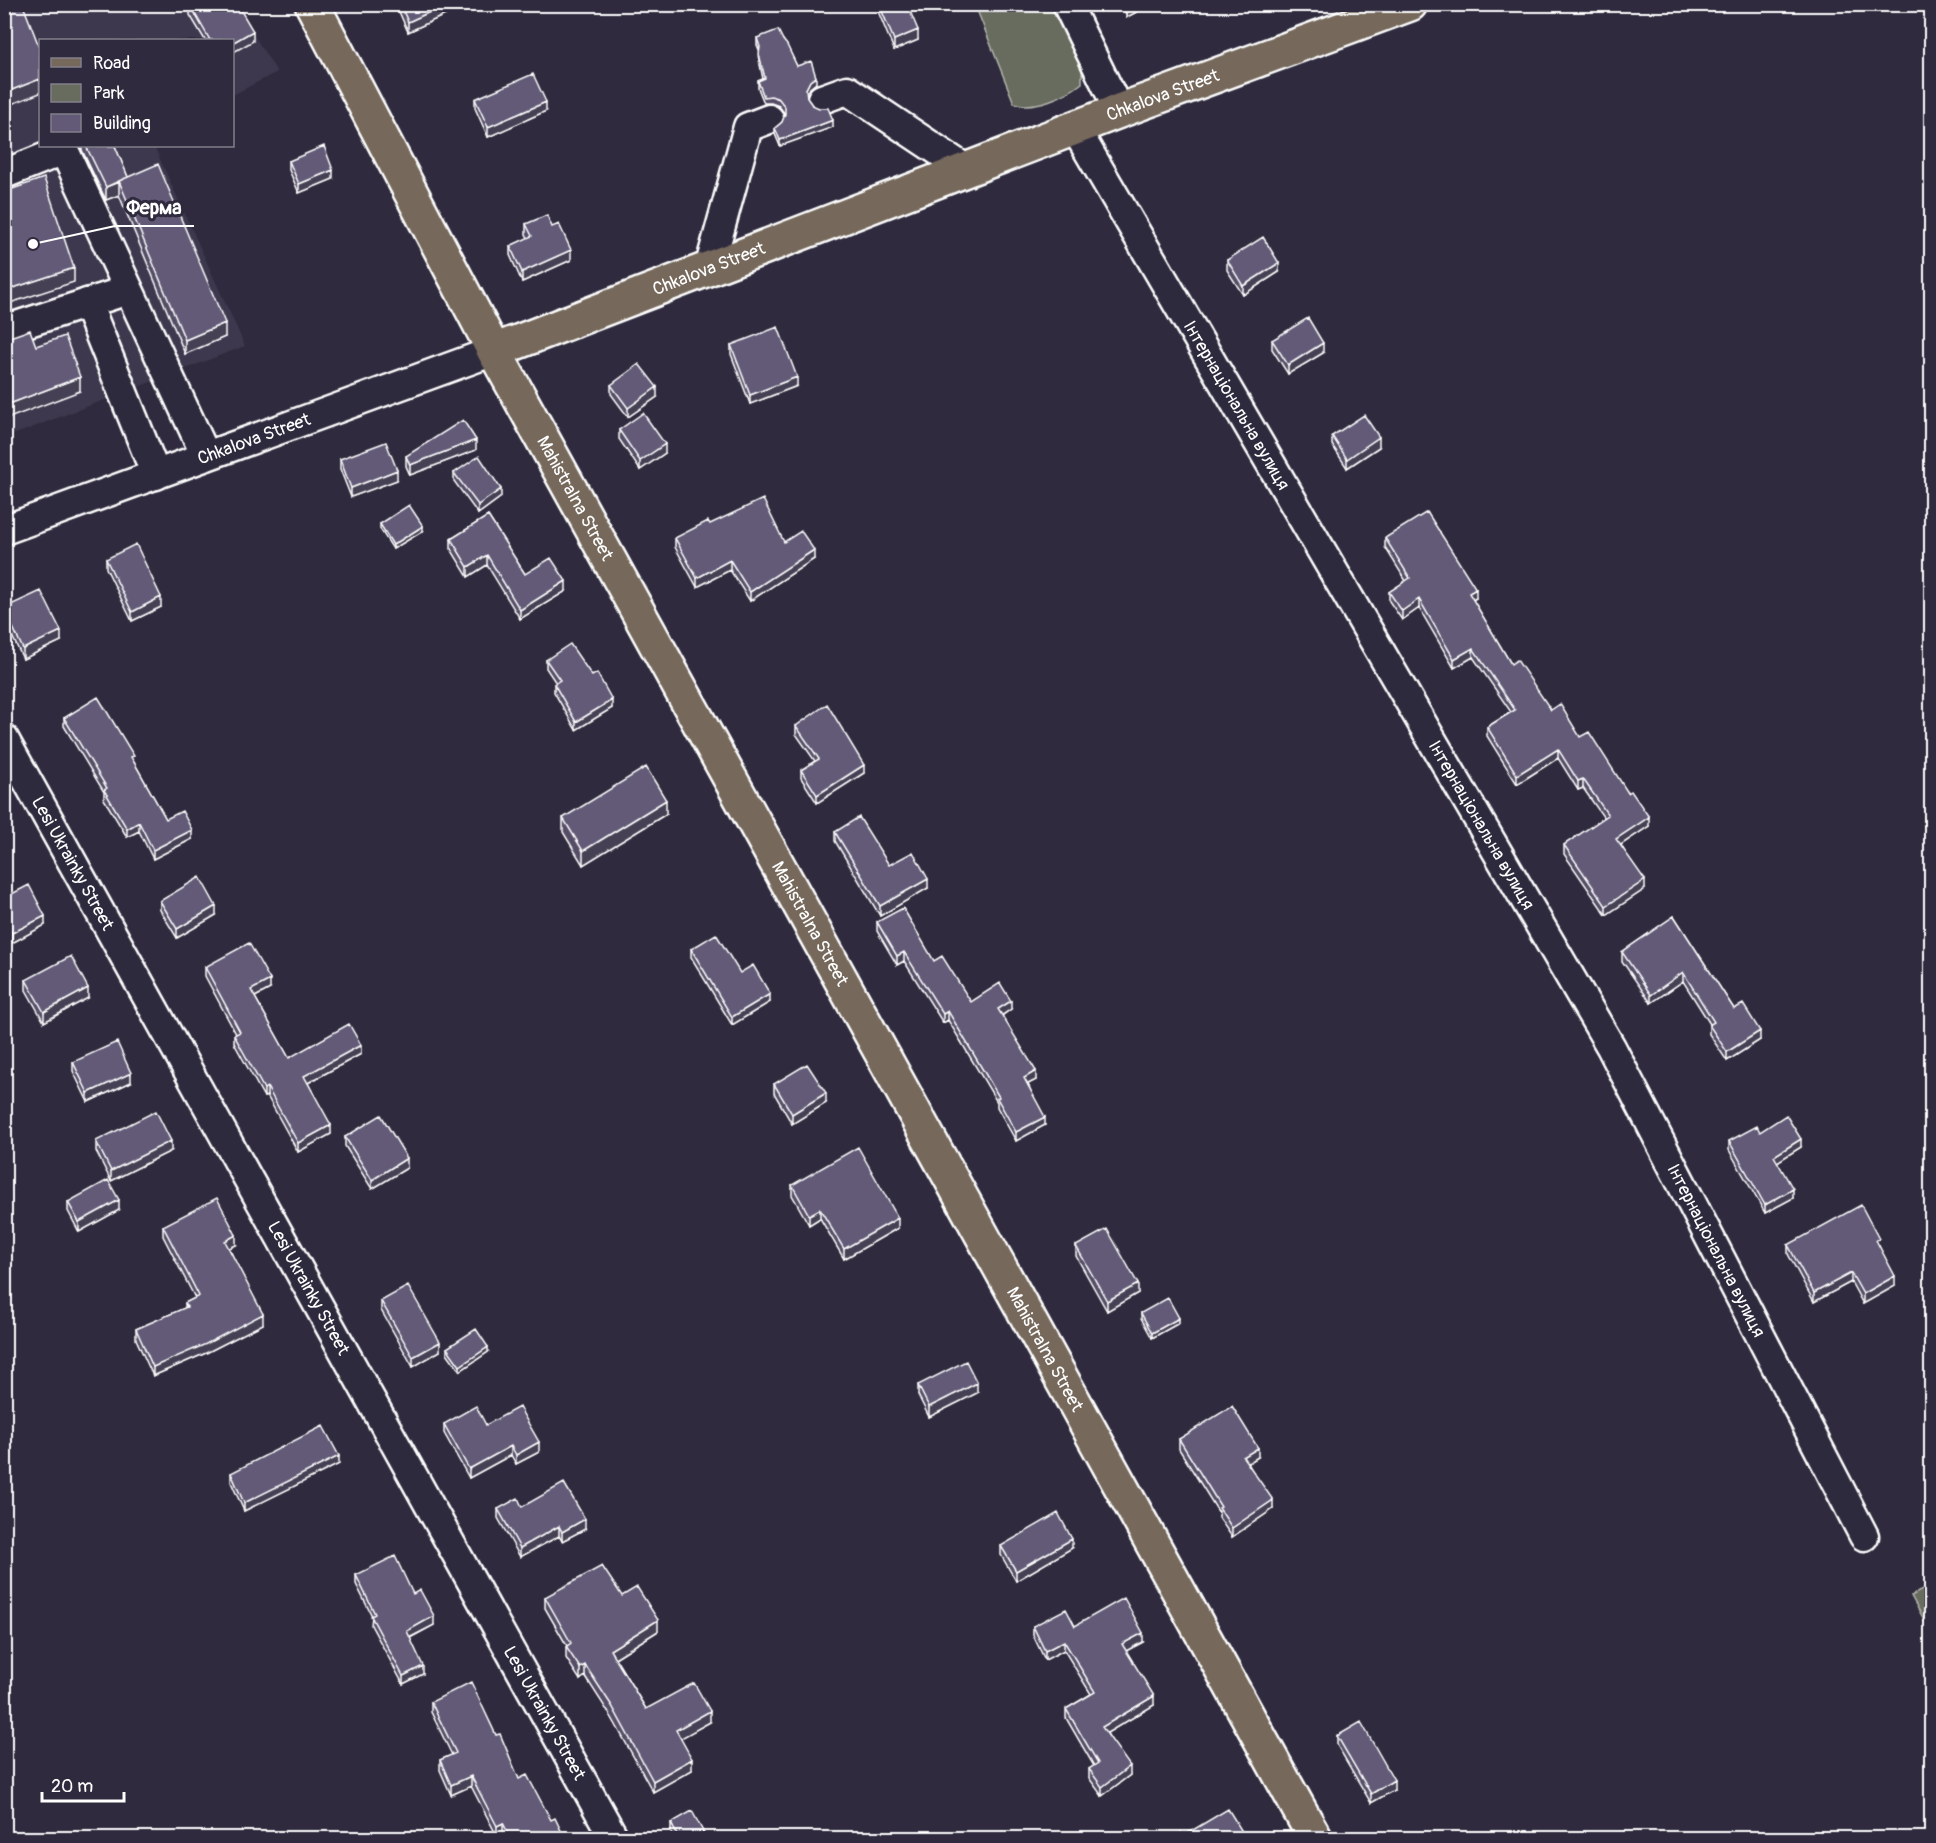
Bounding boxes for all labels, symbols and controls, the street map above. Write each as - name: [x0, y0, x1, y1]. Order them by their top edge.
- legend: [39, 39, 234, 147]
- text: Road: [93, 52, 130, 75]
- street label: Chkalova Street: [1103, 64, 1223, 127]
- text: Park: [93, 82, 125, 105]
- text: Building: [93, 112, 151, 135]
- callout: Ферма: [115, 188, 194, 226]
- text: Ферма: [125, 195, 182, 220]
- street label: Chkalova Street: [649, 237, 769, 301]
- street label: Інтернаціональна вулиця: [1178, 317, 1295, 494]
- street label: Chkalova Street: [194, 408, 314, 470]
- street label: Mahistralna Street: [531, 432, 619, 565]
- street label: Інтернаціональна вулиця: [1423, 737, 1539, 914]
- street label: Lesi Ukrainky Street: [26, 792, 119, 935]
- street label: Mahistralna Street: [766, 858, 854, 991]
- street label: Інтернаціональна вулиця: [1661, 1160, 1770, 1341]
- street label: Lesi Ukrainky Street: [262, 1217, 355, 1360]
- street label: Mahistralna Street: [1001, 1283, 1089, 1416]
- street label: Lesi Ukrainky Street: [498, 1642, 591, 1785]
- scale bar: [42, 1765, 124, 1803]
- text: 20 m: [51, 1775, 93, 1798]

